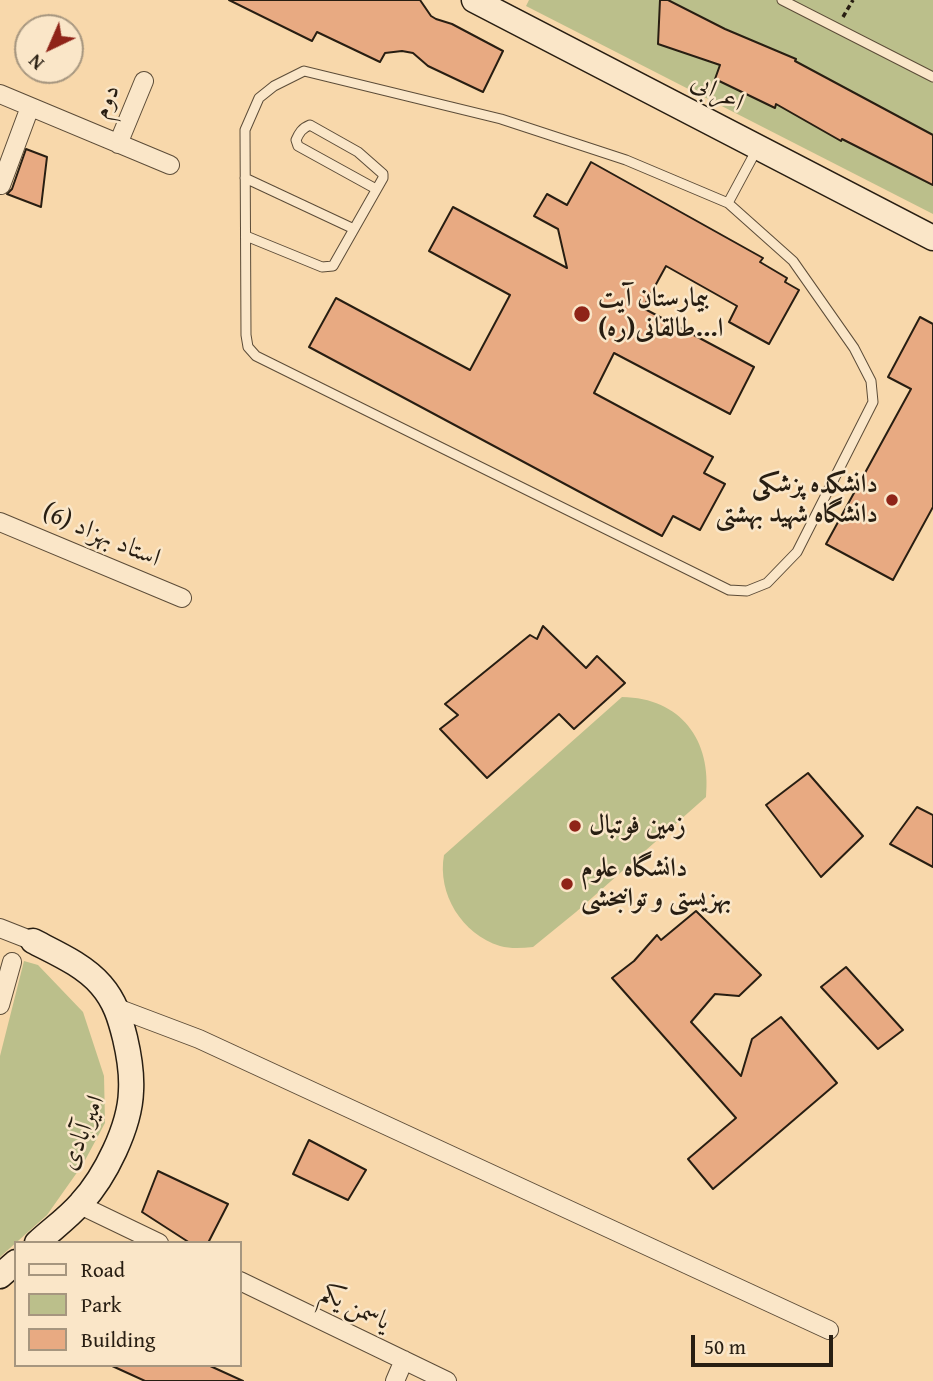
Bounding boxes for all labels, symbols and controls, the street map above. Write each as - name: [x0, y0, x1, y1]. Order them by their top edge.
- north arrow: [14, 14, 84, 84]
- text: N: [22, 48, 50, 77]
- street label: اعرابی: [685, 67, 749, 119]
- street label: دوم: [86, 80, 128, 124]
- place label: بیمارستان آیت ا...طالقانی(ره): [598, 283, 723, 344]
- marker: بیمارستان آیت ا...طالقانی(ره): [572, 304, 592, 324]
- place label: دانشکده پزشکی دانشگاه شهید بهشتی: [716, 469, 878, 530]
- marker: دانشکده پزشکی دانشگاه شهید بهشتی: [884, 492, 900, 508]
- street label: استاد بهزاد (6): [37, 497, 165, 575]
- place label: زمین فوتبال: [589, 810, 686, 842]
- marker: زمین فوتبال: [567, 818, 583, 834]
- place label: دانشگاه علوم بهزیستی و توانبخشی: [581, 853, 731, 914]
- marker: دانشگاه علوم بهزیستی و توانبخشی: [559, 876, 575, 892]
- street label: امیرآبادی: [53, 1091, 113, 1175]
- legend: [14, 1241, 242, 1367]
- text: Road: [81, 1254, 125, 1285]
- street label: یاسمن یکم: [315, 1278, 395, 1338]
- text: Park: [81, 1289, 122, 1320]
- scale bar: [695, 1322, 837, 1366]
- text: Building: [81, 1324, 155, 1355]
- text: 50 m: [704, 1331, 746, 1362]

